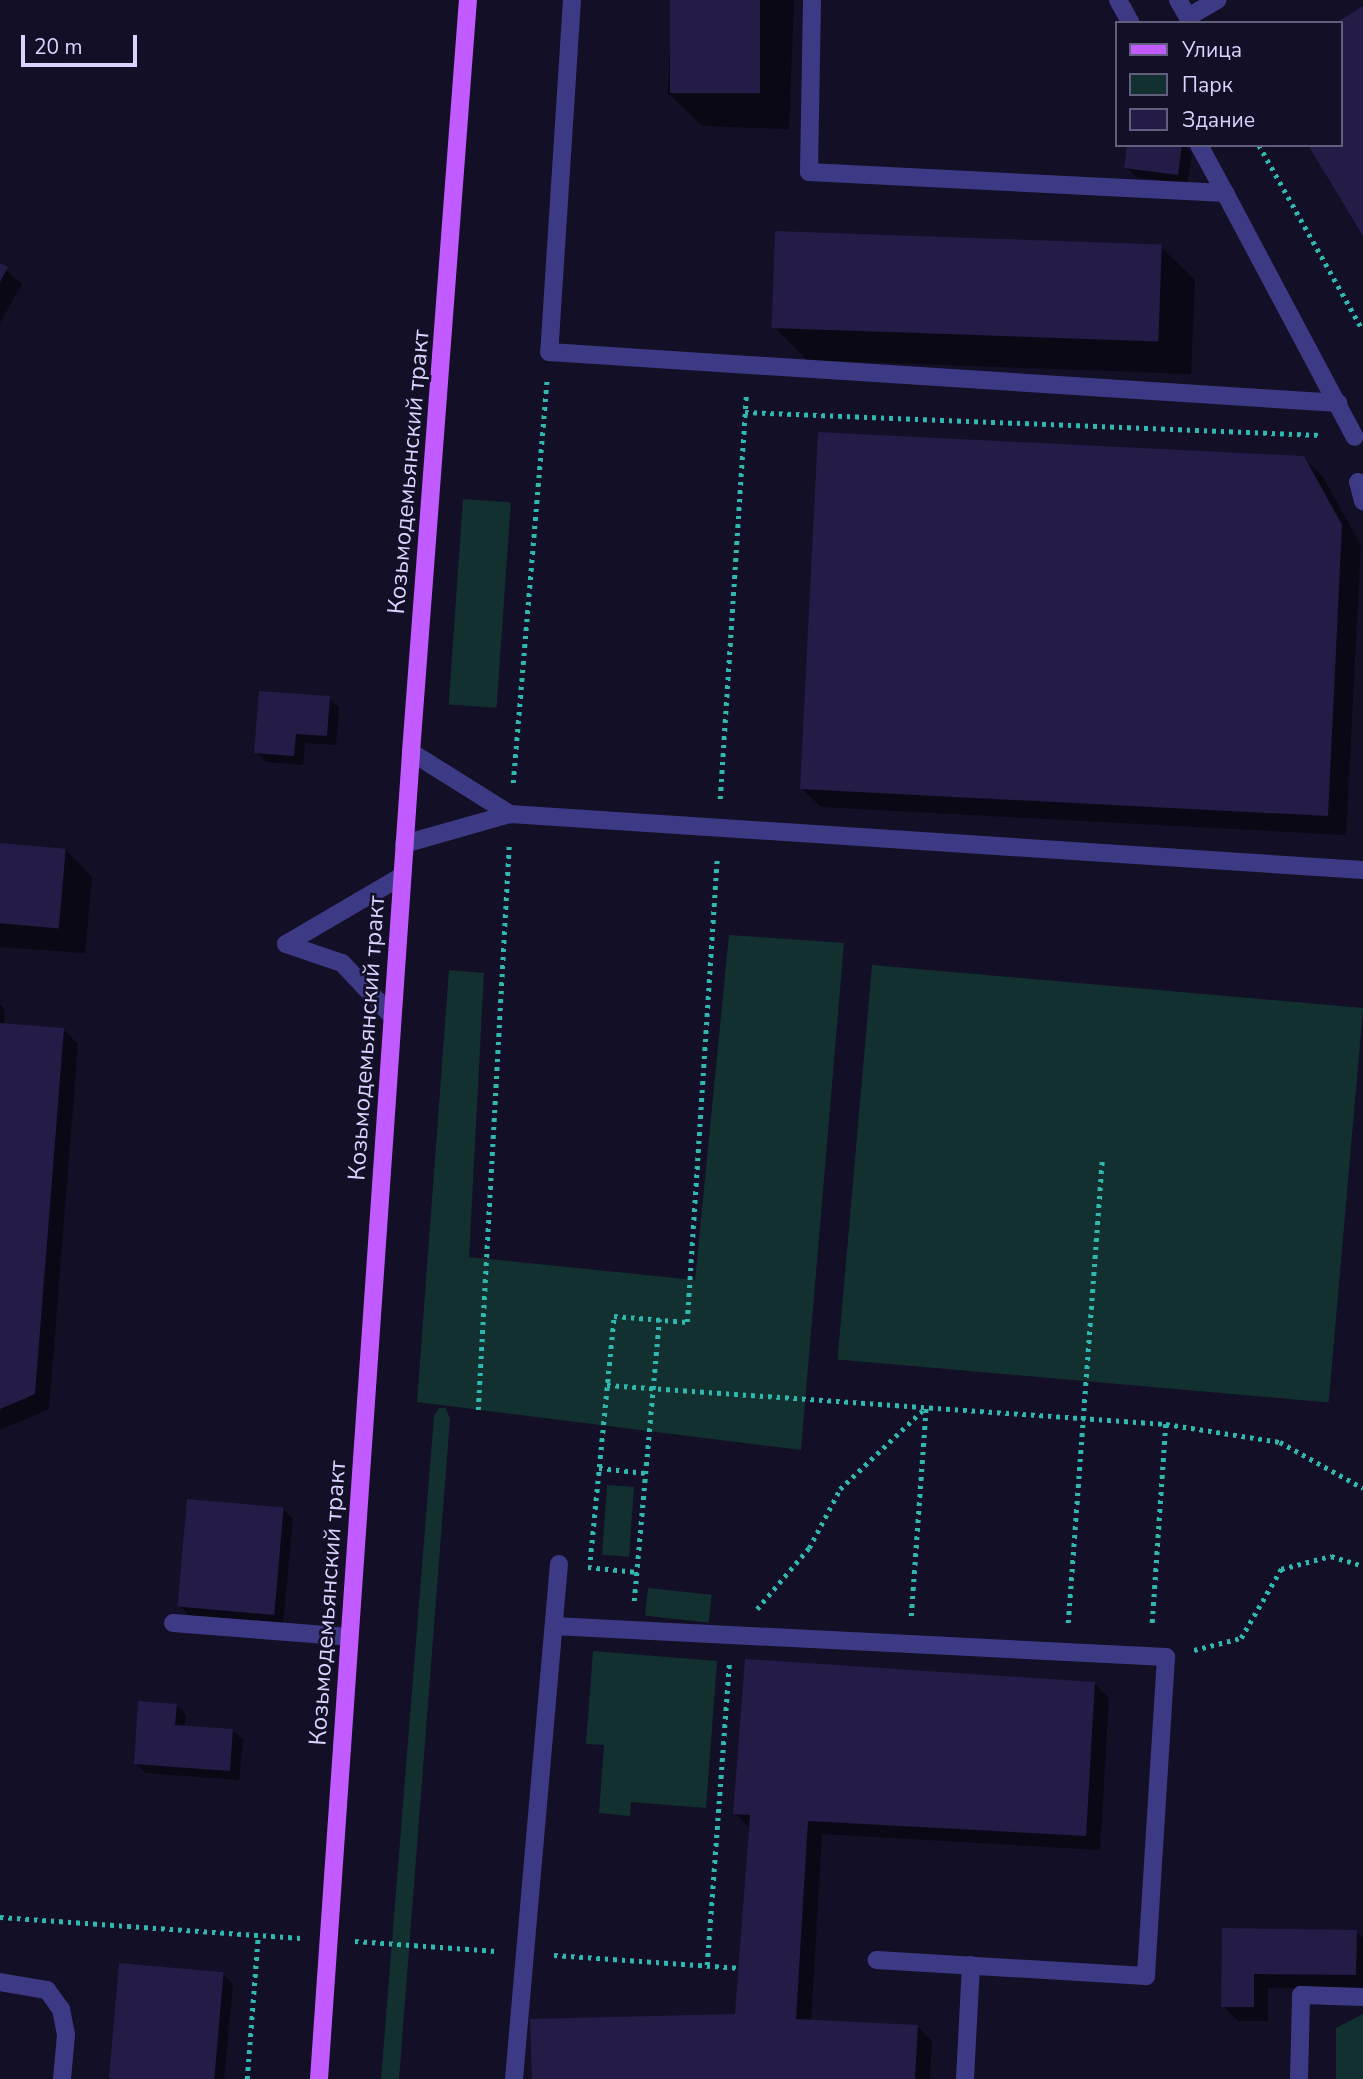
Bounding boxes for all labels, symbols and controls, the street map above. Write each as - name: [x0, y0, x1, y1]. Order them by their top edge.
- scale bar: [24, 21, 140, 65]
- legend: [1114, 21, 1342, 147]
- text: 20 m: [34, 33, 83, 61]
- text: Улица: [1182, 36, 1242, 64]
- text: Парк: [1182, 71, 1233, 99]
- text: Здание: [1182, 106, 1255, 134]
- street label: Козьмодемьянский тракт: [382, 329, 436, 615]
- street label: Козьмодемьянский тракт: [343, 895, 391, 1181]
- street label: Козьмодемьянский тракт: [304, 1460, 352, 1746]

